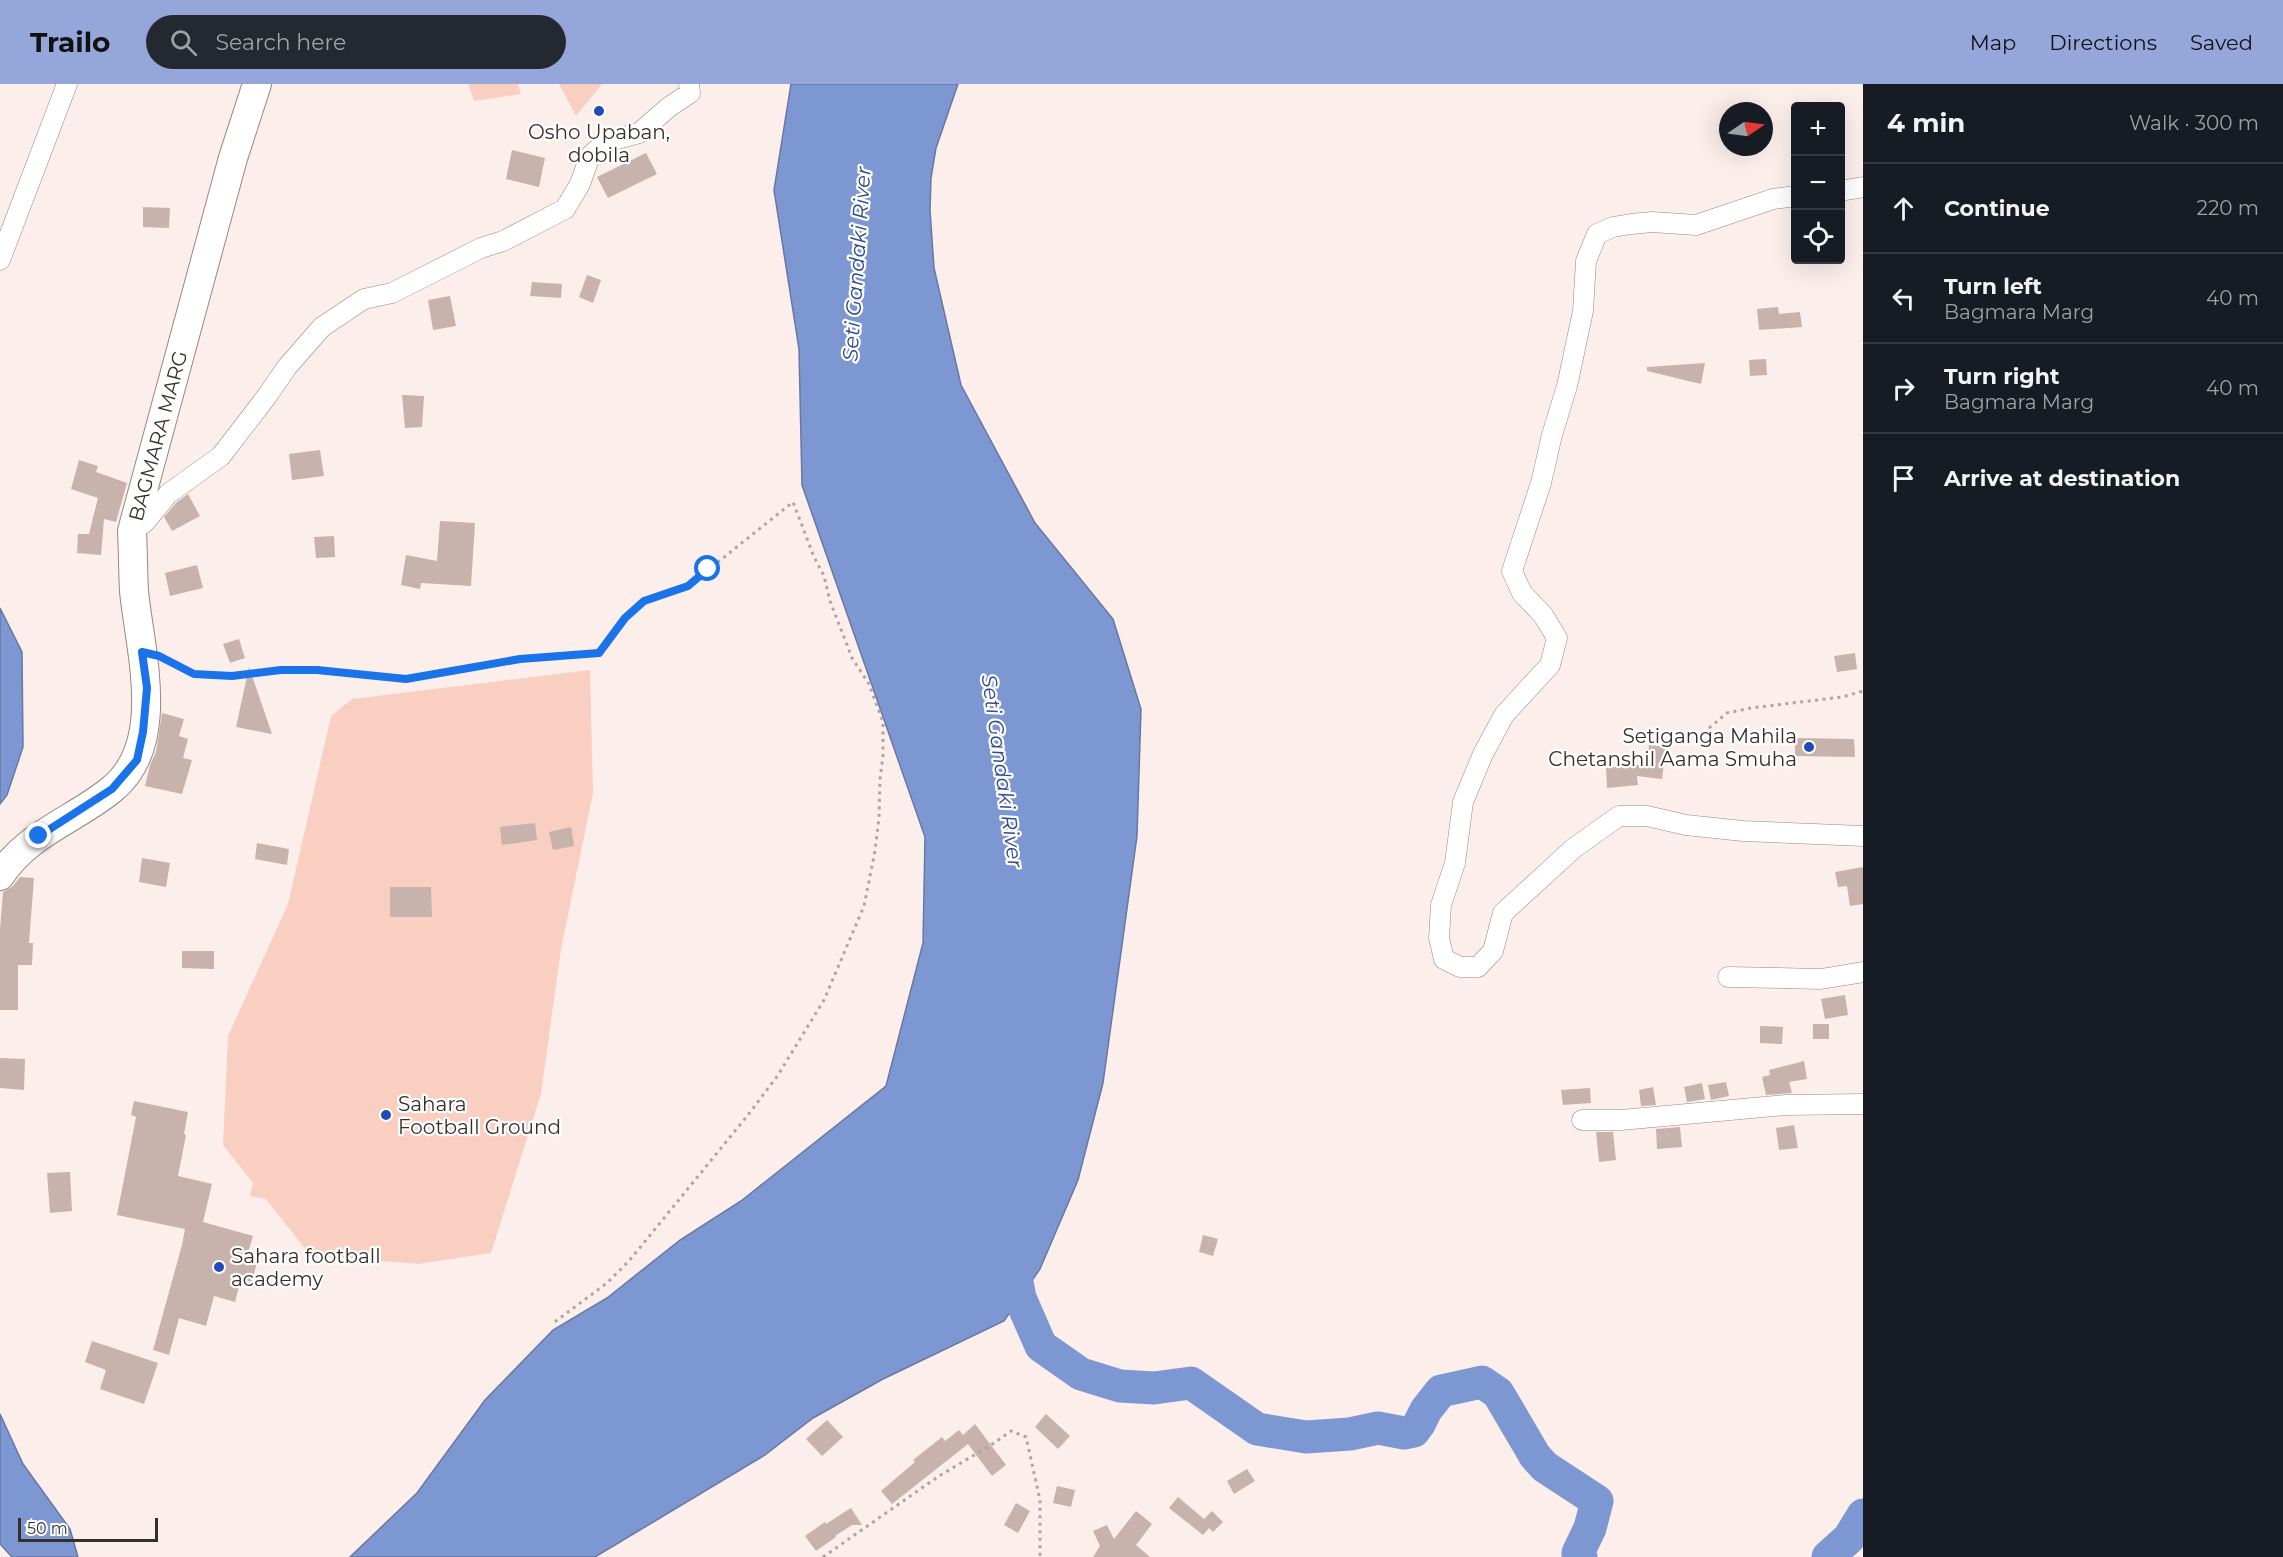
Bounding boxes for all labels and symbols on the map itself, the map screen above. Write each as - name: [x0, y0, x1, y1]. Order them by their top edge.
- north arrow: [1719, 102, 1773, 156]
- marker: Osho Upaban, dobila: [592, 104, 606, 118]
- place label: Osho Upaban, dobila: [528, 120, 670, 167]
- water label: Seti Gandaki River: [837, 165, 876, 362]
- street label: BAGMARA MARG: [124, 348, 192, 524]
- route start: [694, 555, 720, 581]
- water label: Seti Gandaki River: [977, 673, 1029, 870]
- place label: Setiganga Mahila Chetanshil Aama Smuha: [1548, 724, 1797, 771]
- marker: Setiganga Mahila Chetanshil Aama Smuha: [1802, 740, 1816, 754]
- route end: [25, 822, 51, 848]
- place label: Sahara Football Ground: [398, 1092, 561, 1139]
- marker: Sahara Football Ground: [379, 1108, 393, 1122]
- place label: Sahara football academy: [231, 1244, 381, 1291]
- marker: Sahara football academy: [212, 1260, 226, 1274]
- scale bar: [18, 1515, 158, 1542]

